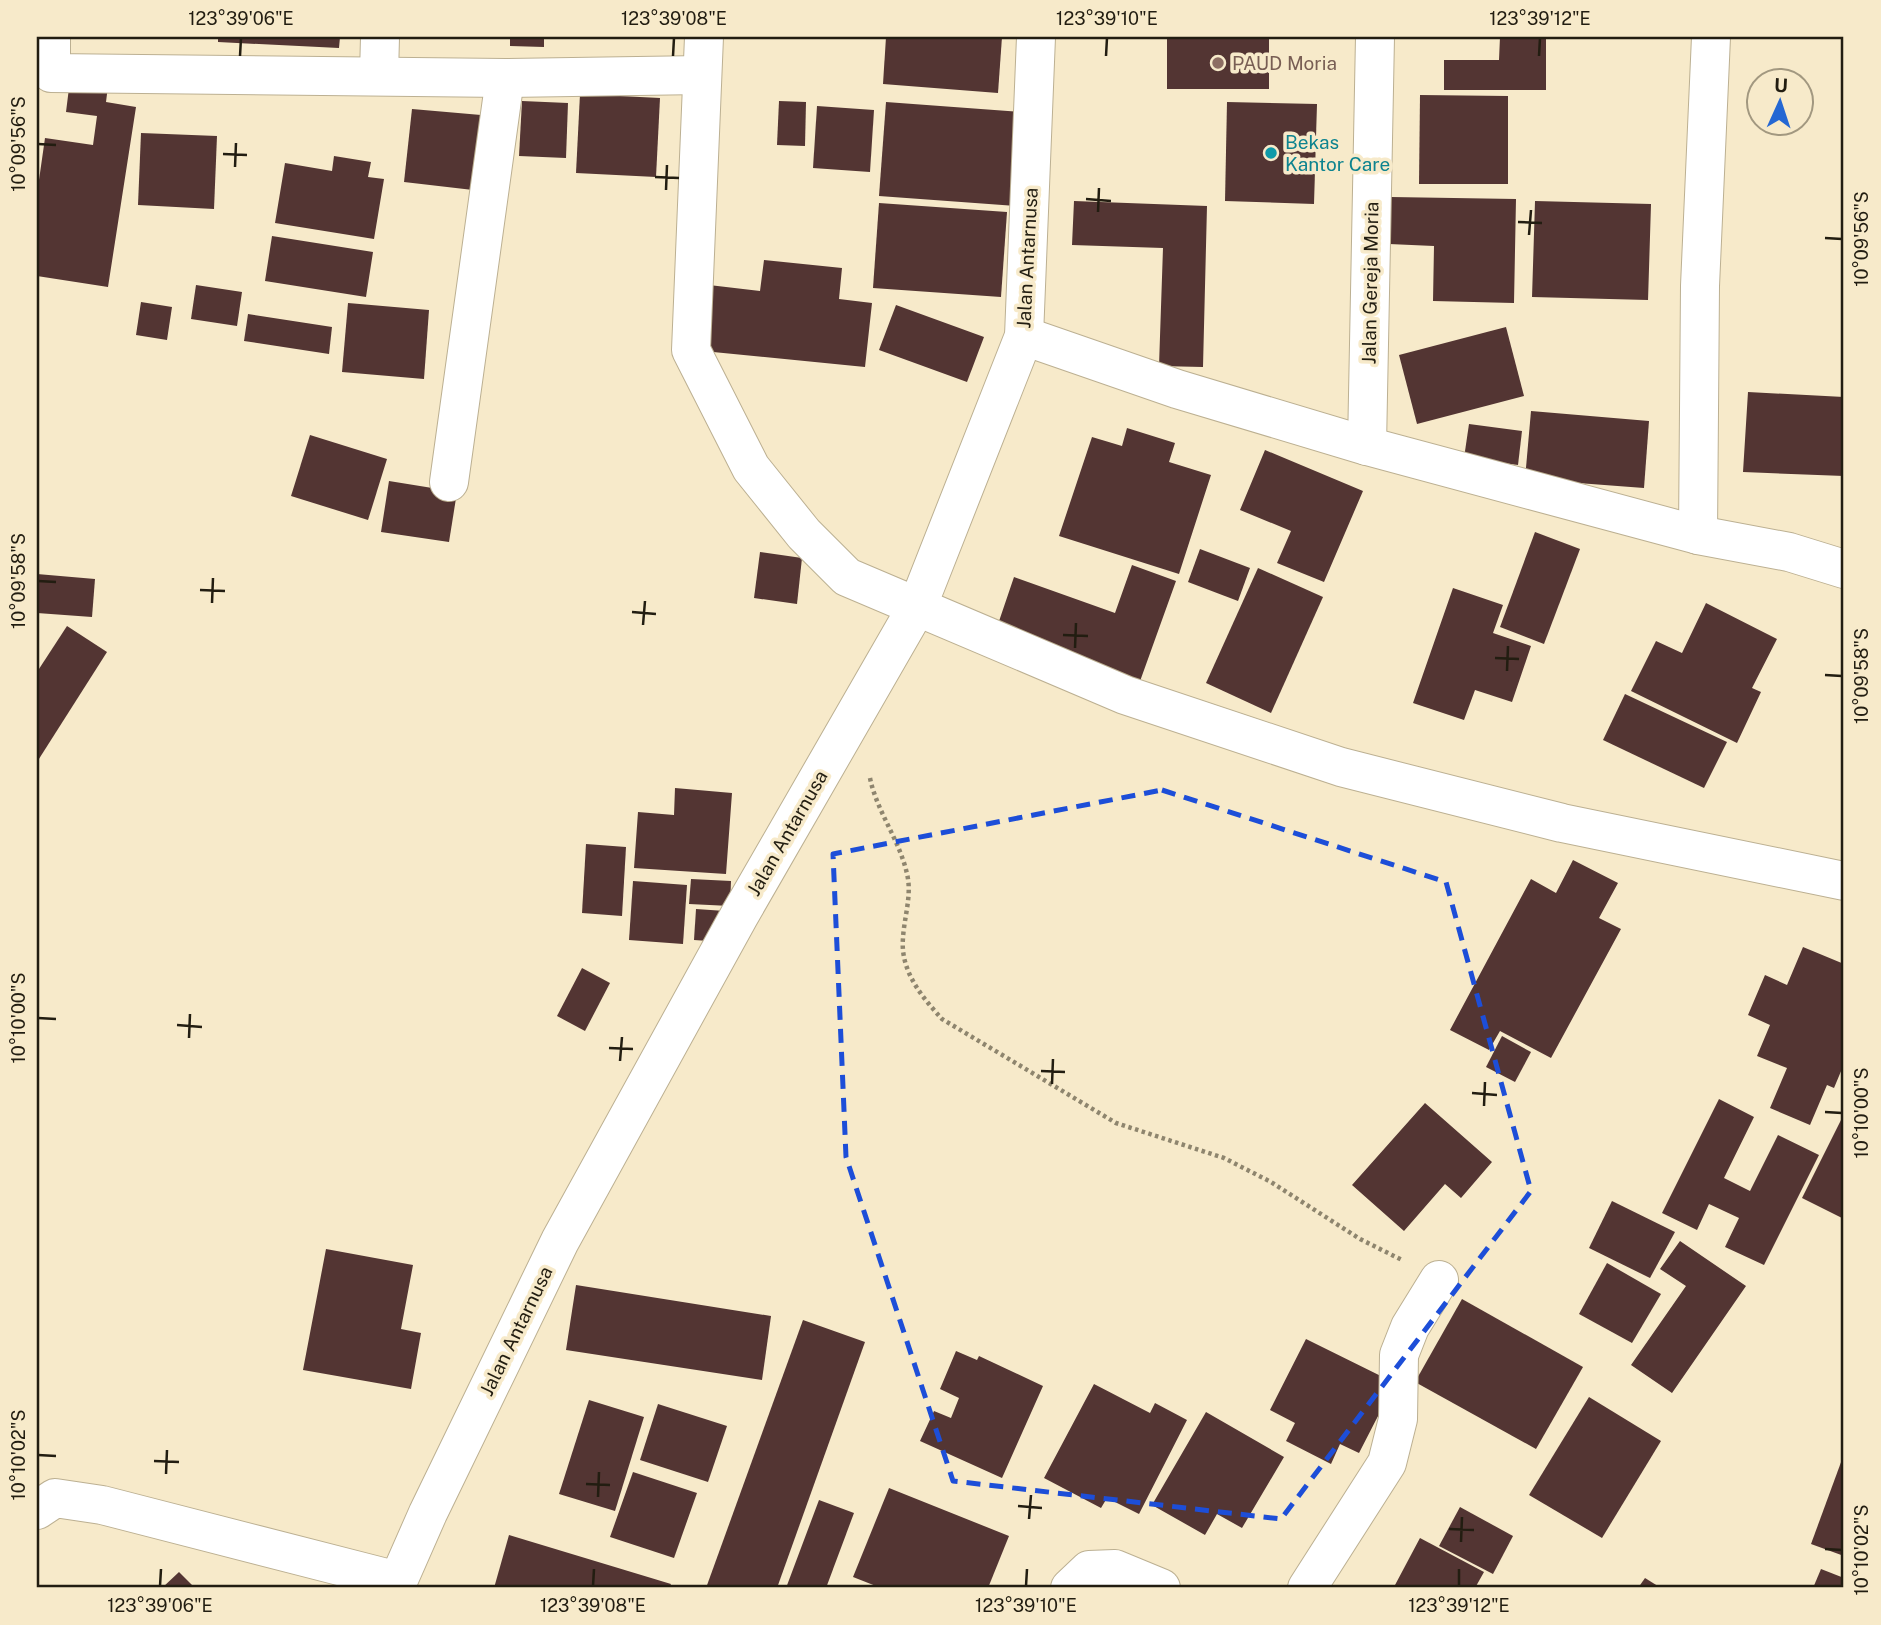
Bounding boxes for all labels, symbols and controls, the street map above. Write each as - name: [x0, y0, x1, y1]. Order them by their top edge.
- text: 123°39'06"E: [188, 8, 294, 29]
- text: 123°39'08"E: [621, 8, 727, 29]
- text: 123°39'10"E: [1056, 8, 1158, 29]
- text: 123°39'12"E: [1489, 8, 1591, 29]
- place label: PAUD Moria: [1232, 52, 1337, 74]
- marker: PAUD Moria: [1210, 55, 1226, 71]
- north arrow: [1744, 66, 1814, 136]
- text: U: [1773, 74, 1788, 96]
- text: 10°09'56"S: [8, 96, 29, 192]
- place label: Bekas Kantor Care: [1285, 131, 1390, 175]
- marker: Bekas Kantor Care: [1263, 145, 1279, 161]
- street label: Jalan Antarnusa: [1012, 187, 1042, 329]
- text: 10°09'56"S: [1851, 191, 1872, 287]
- street label: Jalan Gereja Moria: [1358, 202, 1382, 364]
- text: 10°09'58"S: [8, 533, 29, 629]
- text: 10°09'58"S: [1851, 628, 1872, 724]
- street label: Jalan Antarnusa: [742, 766, 832, 900]
- text: 10°10'00"S: [8, 972, 29, 1064]
- text: 10°10'00"S: [1851, 1067, 1872, 1159]
- street label: Jalan Antarnusa: [475, 1263, 557, 1399]
- text: 10°10'02"S: [8, 1410, 29, 1500]
- text: 10°10'02"S: [1851, 1505, 1872, 1595]
- text: 123°39'06"E: [107, 1595, 213, 1616]
- text: 123°39'08"E: [540, 1595, 646, 1616]
- text: 123°39'10"E: [975, 1595, 1077, 1616]
- text: 123°39'12"E: [1408, 1595, 1510, 1616]

